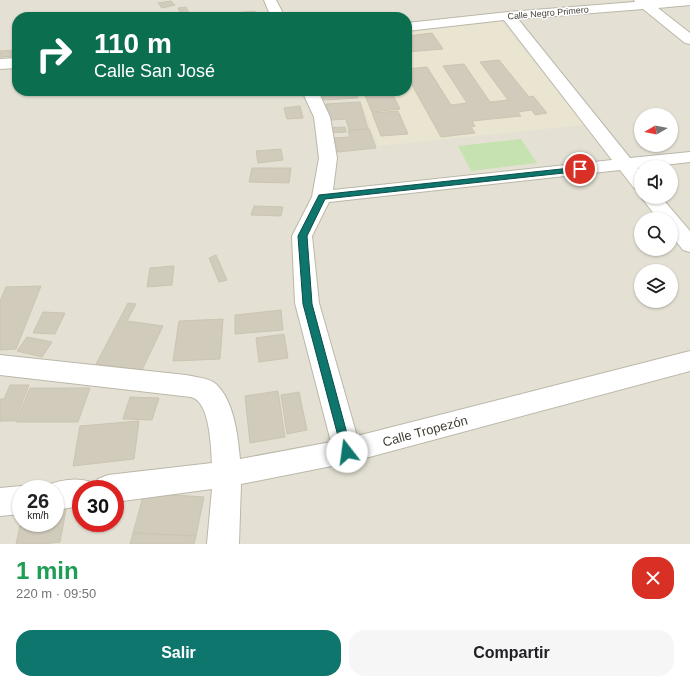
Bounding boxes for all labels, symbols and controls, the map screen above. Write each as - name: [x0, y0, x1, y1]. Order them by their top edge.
- street label: Calle Negro Primero: [507, 4, 589, 22]
- icon: right: [28, 28, 80, 80]
- text: 110 m: [94, 28, 172, 59]
- text: Calle San José: [94, 61, 215, 81]
- north arrow: [634, 108, 678, 152]
- map controls: [634, 108, 678, 308]
- pin: [563, 152, 597, 186]
- icon: arrive: [569, 158, 591, 180]
- button: sound: [634, 160, 678, 204]
- button: search: [634, 212, 678, 256]
- button: layers: [634, 264, 678, 308]
- street label: Calle Tropezón: [381, 412, 469, 450]
- position arrow: [326, 431, 368, 473]
- speed limit sign: 30: [72, 480, 124, 532]
- text: 26: [27, 490, 49, 512]
- text: km/h: [27, 510, 49, 521]
- text: 1 min: [16, 557, 79, 584]
- button: close: [632, 557, 674, 599]
- text: 220 m · 09:50: [16, 586, 96, 601]
- button: Salir: [16, 630, 341, 676]
- button: Compartir: [349, 630, 674, 676]

